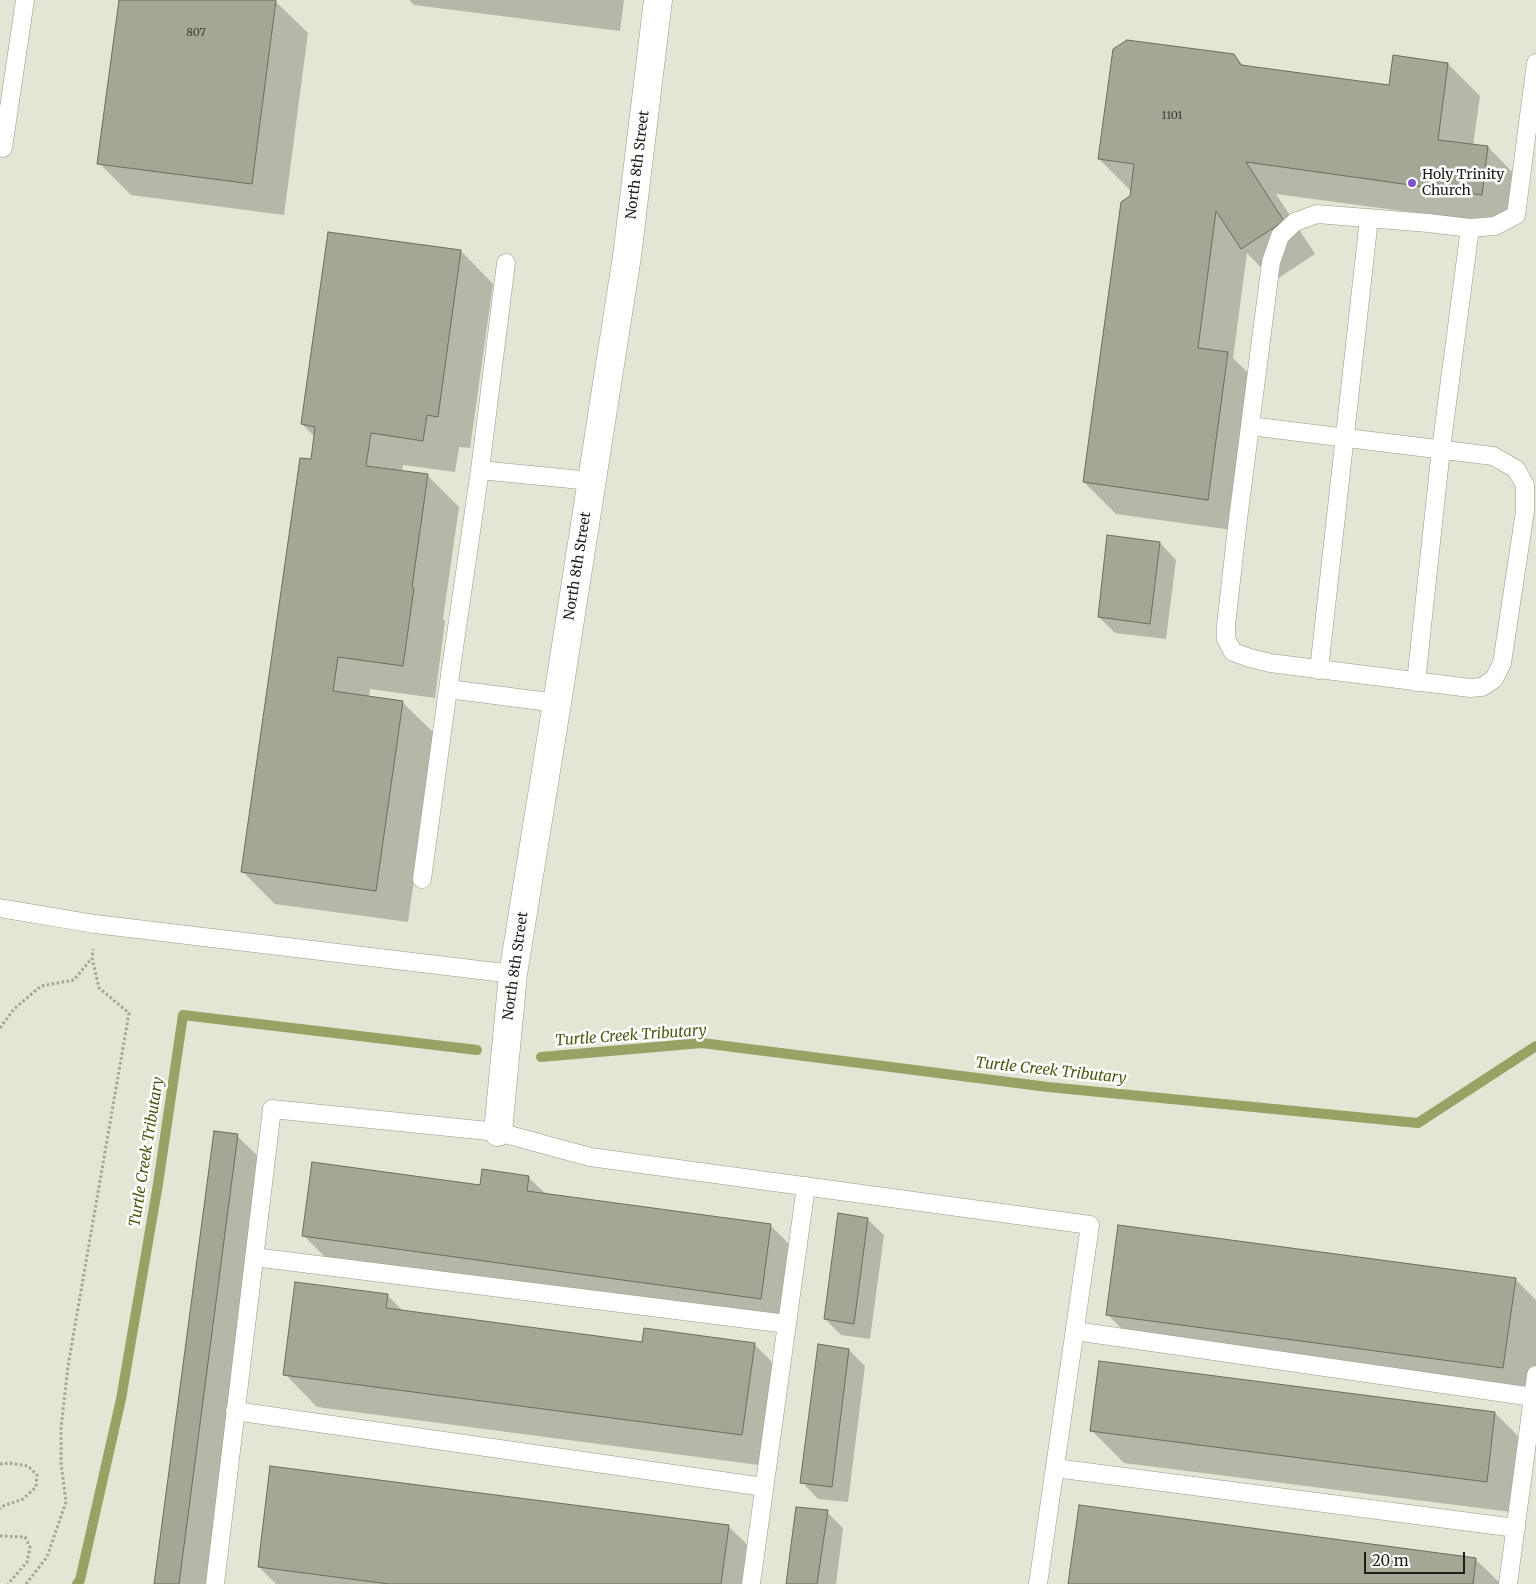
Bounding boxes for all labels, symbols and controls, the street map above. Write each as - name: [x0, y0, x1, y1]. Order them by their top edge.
- house number: 807: [186, 26, 206, 40]
- house number: 1101: [1162, 109, 1182, 123]
- street label: North 8th Street: [623, 110, 653, 220]
- place label: Holy Trinity Church: [1422, 167, 1504, 200]
- marker: Holy Trinity Church: [1406, 177, 1418, 189]
- street label: North 8th Street: [561, 511, 595, 621]
- street label: North 8th Street: [500, 911, 532, 1021]
- water label: Turtle Creek Tributary: [555, 1022, 707, 1050]
- water label: Turtle Creek Tributary: [975, 1054, 1127, 1088]
- water label: Turtle Creek Tributary: [126, 1076, 168, 1228]
- scale bar: [1366, 1542, 1467, 1574]
- text: 20 m: [1372, 1551, 1409, 1570]

